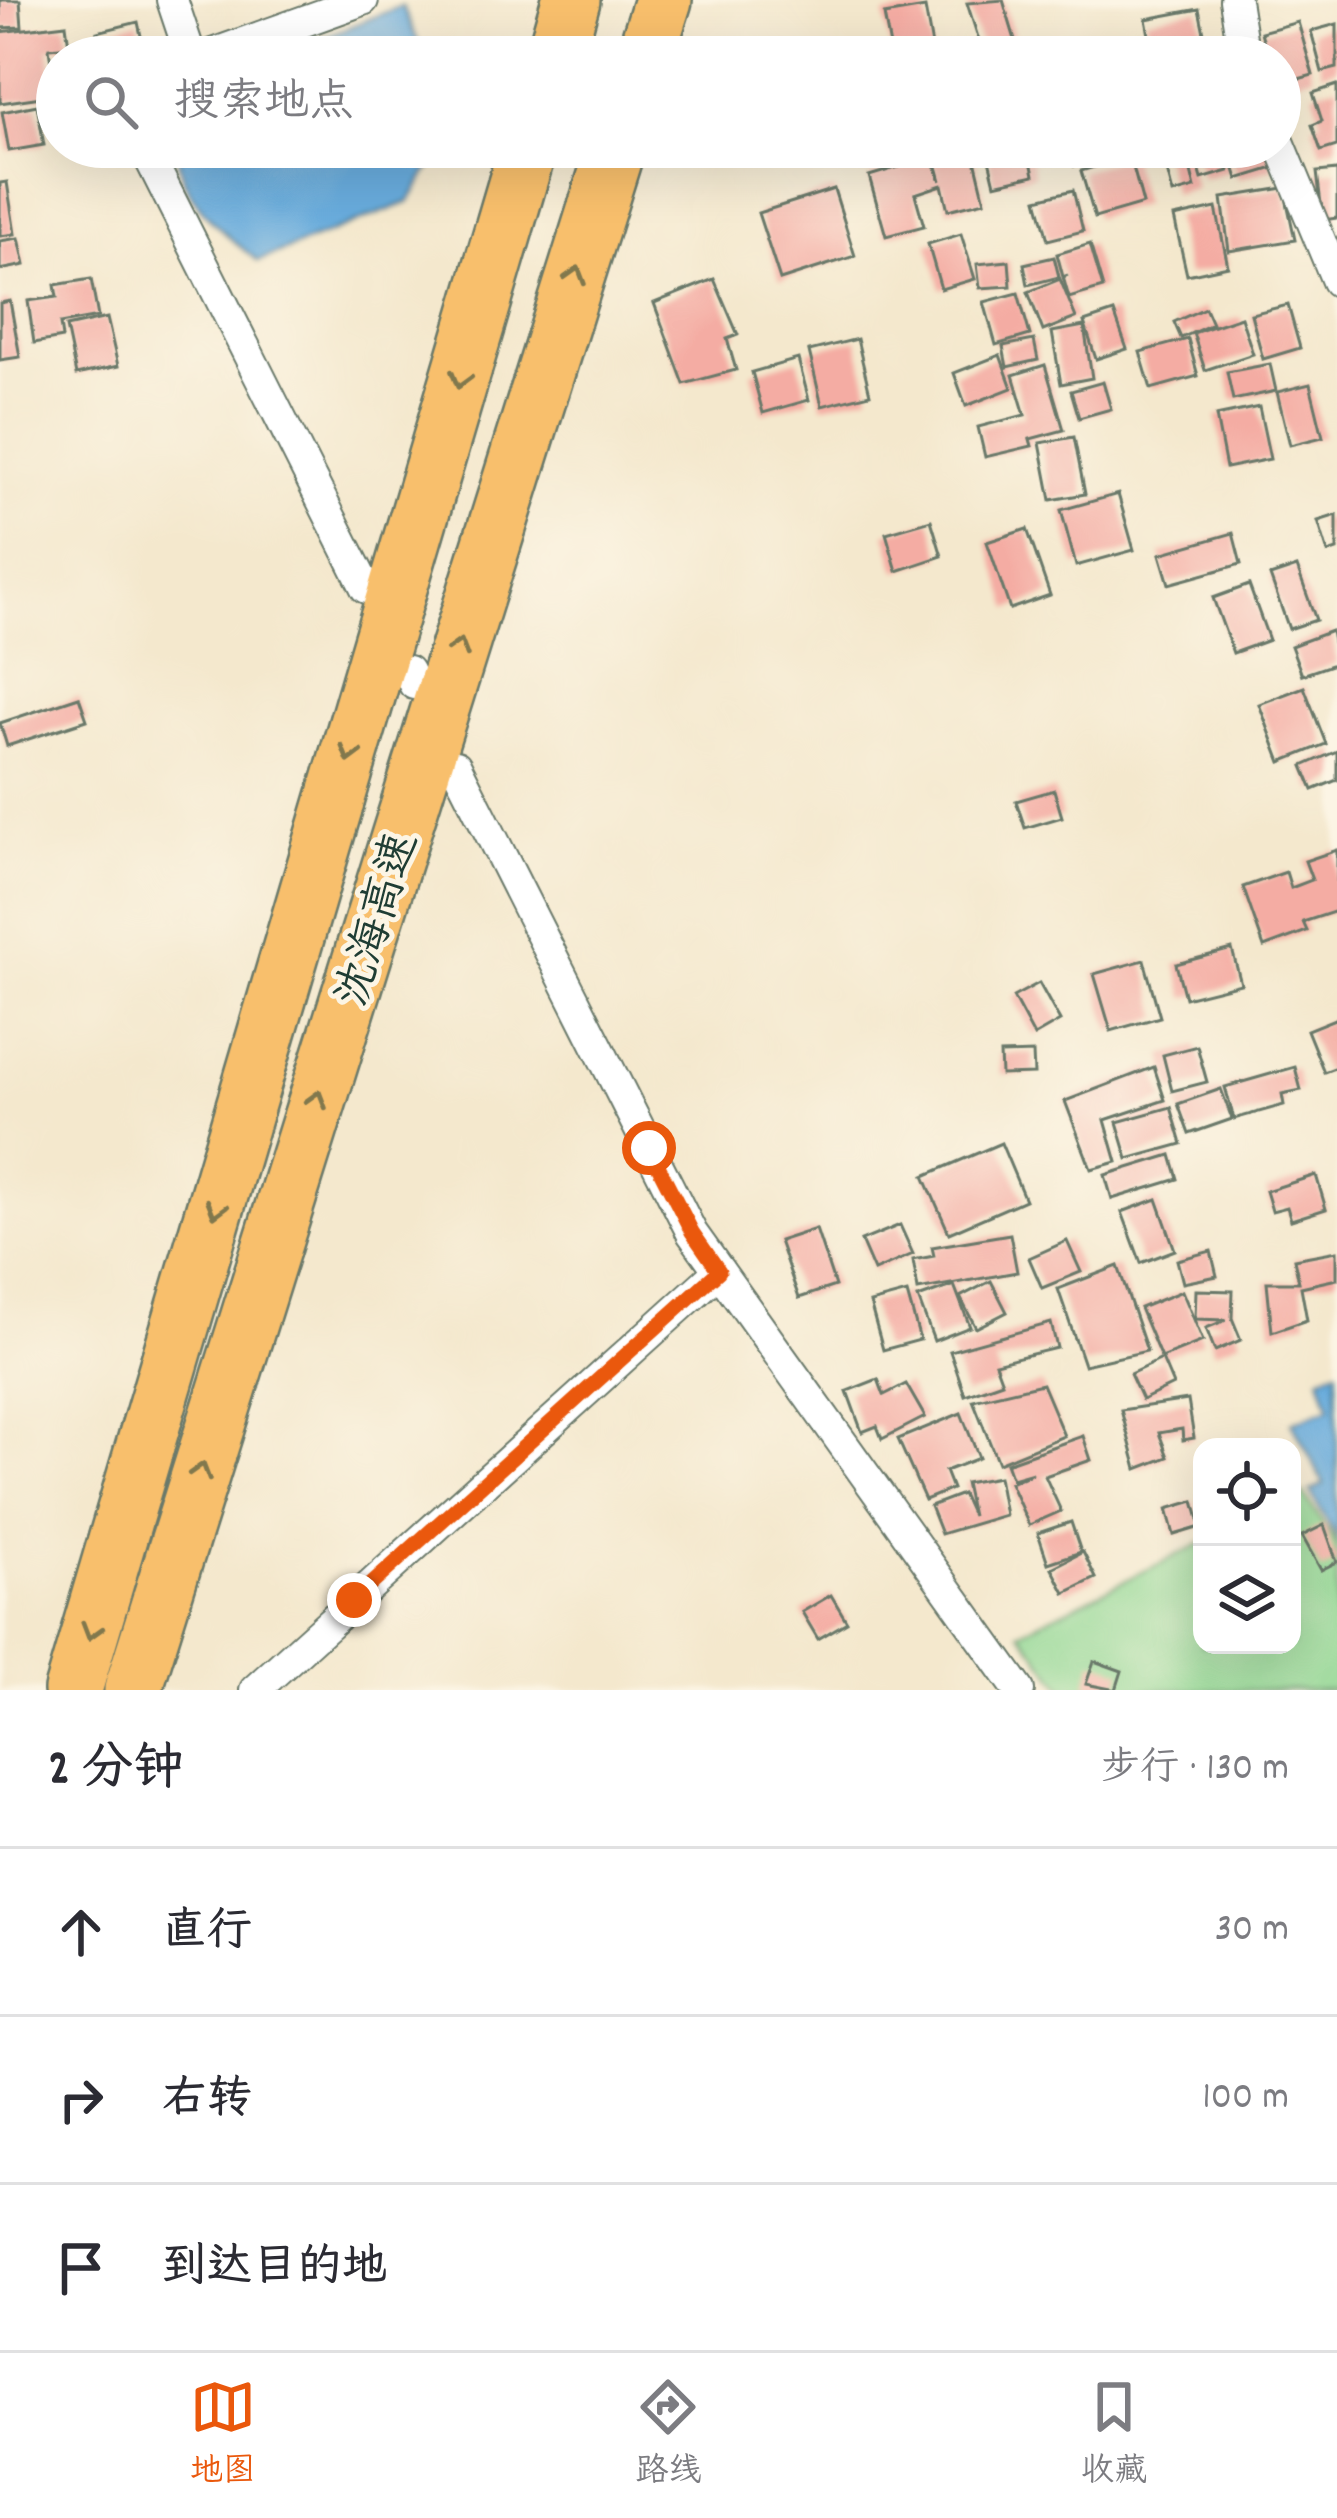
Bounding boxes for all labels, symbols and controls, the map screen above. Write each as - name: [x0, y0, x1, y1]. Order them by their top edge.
- search box: [36, 36, 1301, 168]
- icon: search: [78, 69, 144, 135]
- text: 搜索地点: [174, 73, 354, 137]
- one-way arrow: [562, 265, 587, 286]
- one-way arrow: [449, 369, 474, 390]
- one-way arrow: [445, 637, 470, 658]
- one-way arrow: [339, 743, 364, 764]
- street label: 沈海高速: [324, 825, 438, 1015]
- one-way arrow: [303, 1089, 328, 1110]
- route start: [622, 1121, 676, 1175]
- one-way arrow: [205, 1198, 230, 1219]
- map controls: [1193, 1438, 1301, 1654]
- button: locate: [1193, 1438, 1301, 1546]
- one-way arrow: [186, 1461, 211, 1482]
- button: layers: [1193, 1546, 1301, 1654]
- route end: [327, 1573, 381, 1627]
- one-way arrow: [80, 1620, 105, 1641]
- text: 2 分钟: [48, 1736, 184, 1808]
- text: 步行 · 130 m: [1101, 1743, 1289, 1798]
- icon: ahead: [48, 1899, 114, 1965]
- text: 直行: [162, 1902, 252, 1966]
- text: 30 m: [1215, 1904, 1289, 1959]
- icon: right: [48, 2067, 114, 2133]
- text: 右转: [162, 2070, 252, 2134]
- text: 100 m: [1202, 2072, 1289, 2127]
- icon: arrive: [48, 2235, 114, 2301]
- text: 到达目的地: [162, 2238, 387, 2302]
- tab: 地图: [190, 2374, 256, 2497]
- tab: 路线: [635, 2374, 701, 2497]
- tab: 收藏: [1081, 2374, 1147, 2497]

